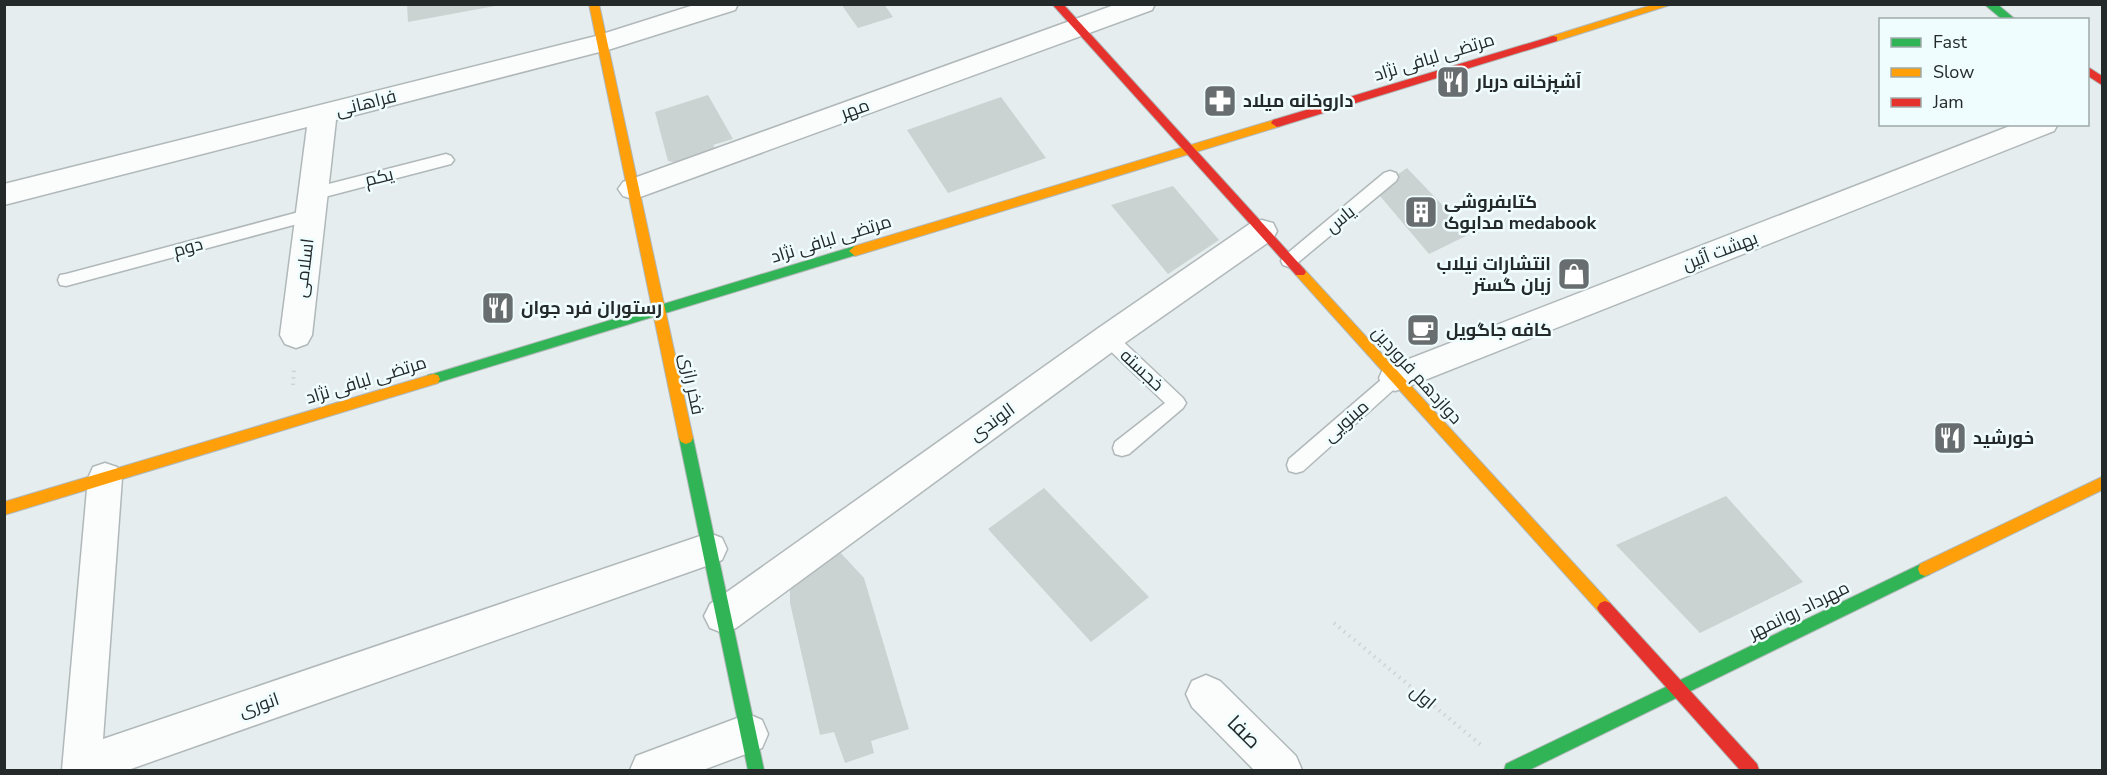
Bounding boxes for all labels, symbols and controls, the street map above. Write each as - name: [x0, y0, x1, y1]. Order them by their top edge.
- legend: [1879, 18, 2089, 126]
- street label: مرتضی لبافی نژاد: [1371, 27, 1497, 87]
- text: Fast: [1933, 30, 1968, 54]
- text: Slow: [1933, 60, 1974, 84]
- restaurant icon: آشپزخانه دربار: [1435, 64, 1471, 100]
- place label: آشپزخانه دربار: [1475, 70, 1582, 94]
- pharmacy icon: داروخانه میلاد: [1202, 83, 1238, 119]
- street label: فراهانی: [333, 84, 399, 122]
- place label: داروخانه میلاد: [1243, 89, 1353, 113]
- text: Jam: [1932, 90, 1964, 114]
- street label: مهر: [836, 93, 873, 126]
- street label: یکم: [362, 162, 396, 192]
- place label: کتابفروشی مدابوک medabook: [1444, 190, 1596, 235]
- building icon: کتابفروشی مدابوک medabook: [1403, 194, 1439, 230]
- street label: یاس: [1320, 200, 1360, 238]
- street label: مرتضی لبافی نژاد: [768, 209, 894, 269]
- street label: بهشت آئین: [1679, 226, 1761, 276]
- street label: دوم: [171, 232, 205, 262]
- street label: اسلامی: [288, 237, 320, 299]
- place label: انتشارات نیلاب زبان گستر: [1437, 252, 1551, 297]
- shop icon: انتشارات نیلاب زبان گستر: [1556, 256, 1592, 292]
- restaurant icon: رستوران فرد جوان: [480, 290, 516, 326]
- place label: رستوران فرد جوان: [521, 296, 662, 320]
- cafe icon: کافه جاگویل: [1405, 312, 1441, 348]
- place label: کافه جاگویل: [1446, 318, 1552, 342]
- street label: دوازدهم فروردین: [1366, 321, 1468, 429]
- street label: خجسته: [1115, 343, 1169, 397]
- street label: مرتضی لبافی نژاد: [303, 350, 429, 410]
- street label: فخر رازی: [674, 351, 710, 417]
- street label: مینویی: [1318, 394, 1374, 448]
- street label: الوندی: [964, 397, 1020, 447]
- restaurant icon: خورشید: [1932, 420, 1968, 456]
- place label: خورشید: [1973, 426, 2034, 450]
- street label: مهرداد روانمهر: [1744, 575, 1853, 645]
- street label: اول: [1405, 679, 1441, 715]
- street label: انوری: [236, 687, 282, 723]
- street label: صفا: [1221, 709, 1267, 755]

